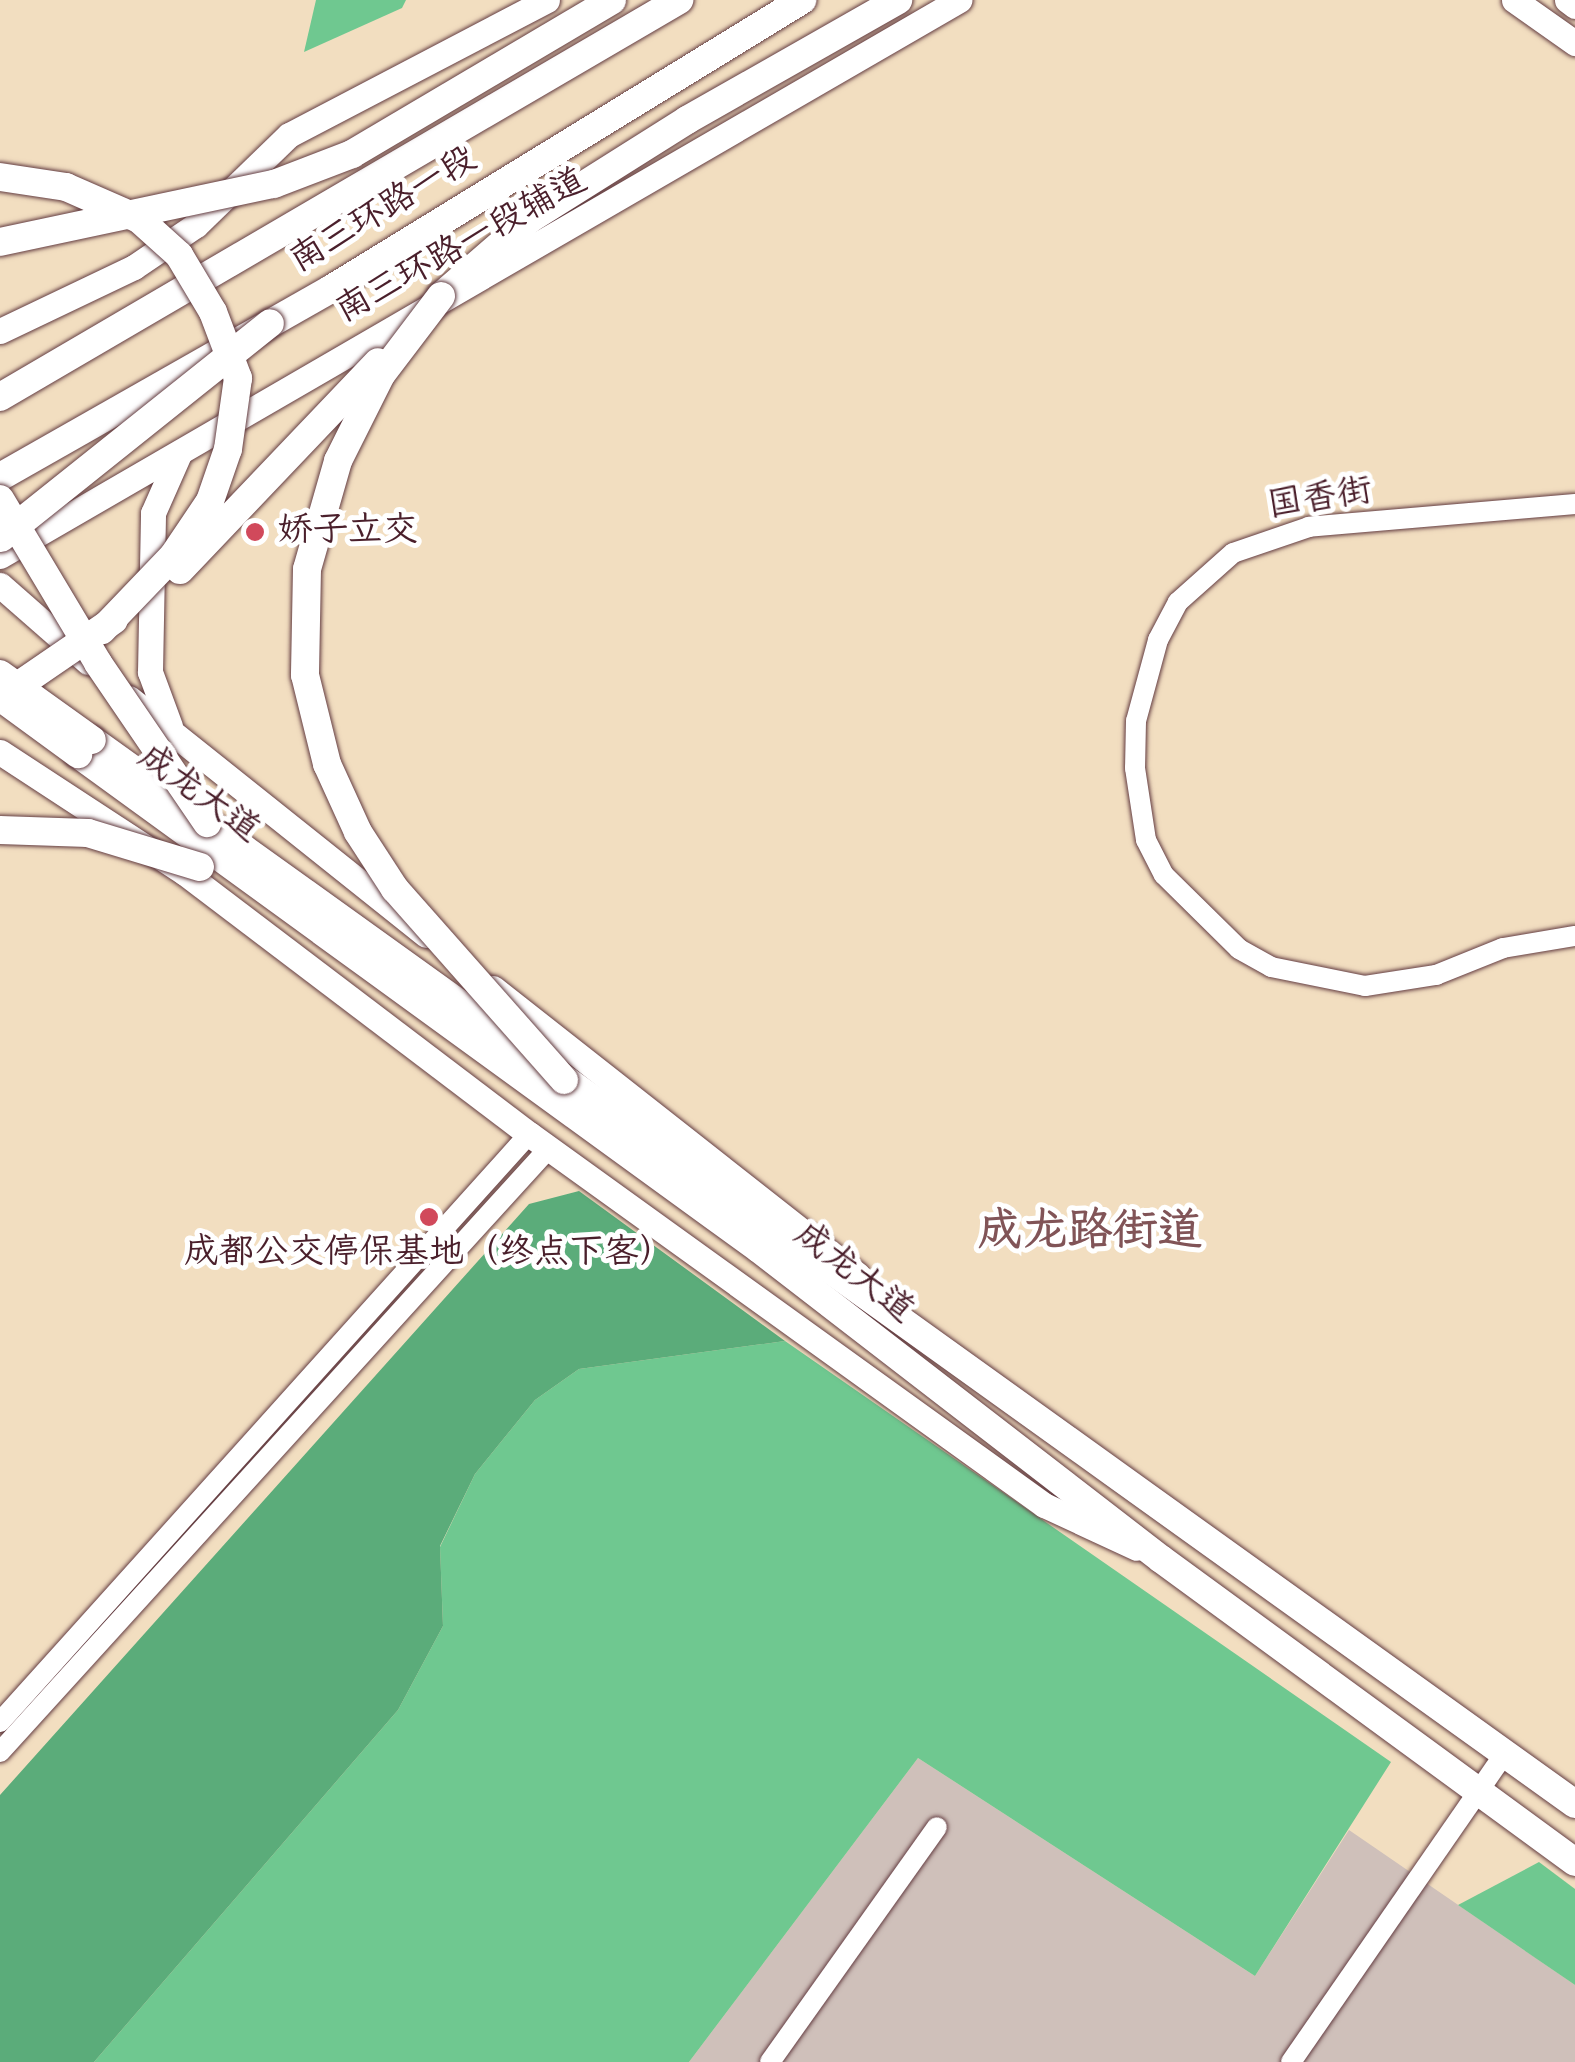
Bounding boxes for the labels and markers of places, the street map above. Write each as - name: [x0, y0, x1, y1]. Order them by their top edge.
- place label: 娇子立交: [278, 511, 418, 553]
- marker: 娇子立交: [242, 519, 268, 545]
- marker: 成都公交停保基地（终点下客）: [418, 1206, 440, 1228]
- place label: 成都公交停保基地（终点下客）: [184, 1233, 674, 1275]

